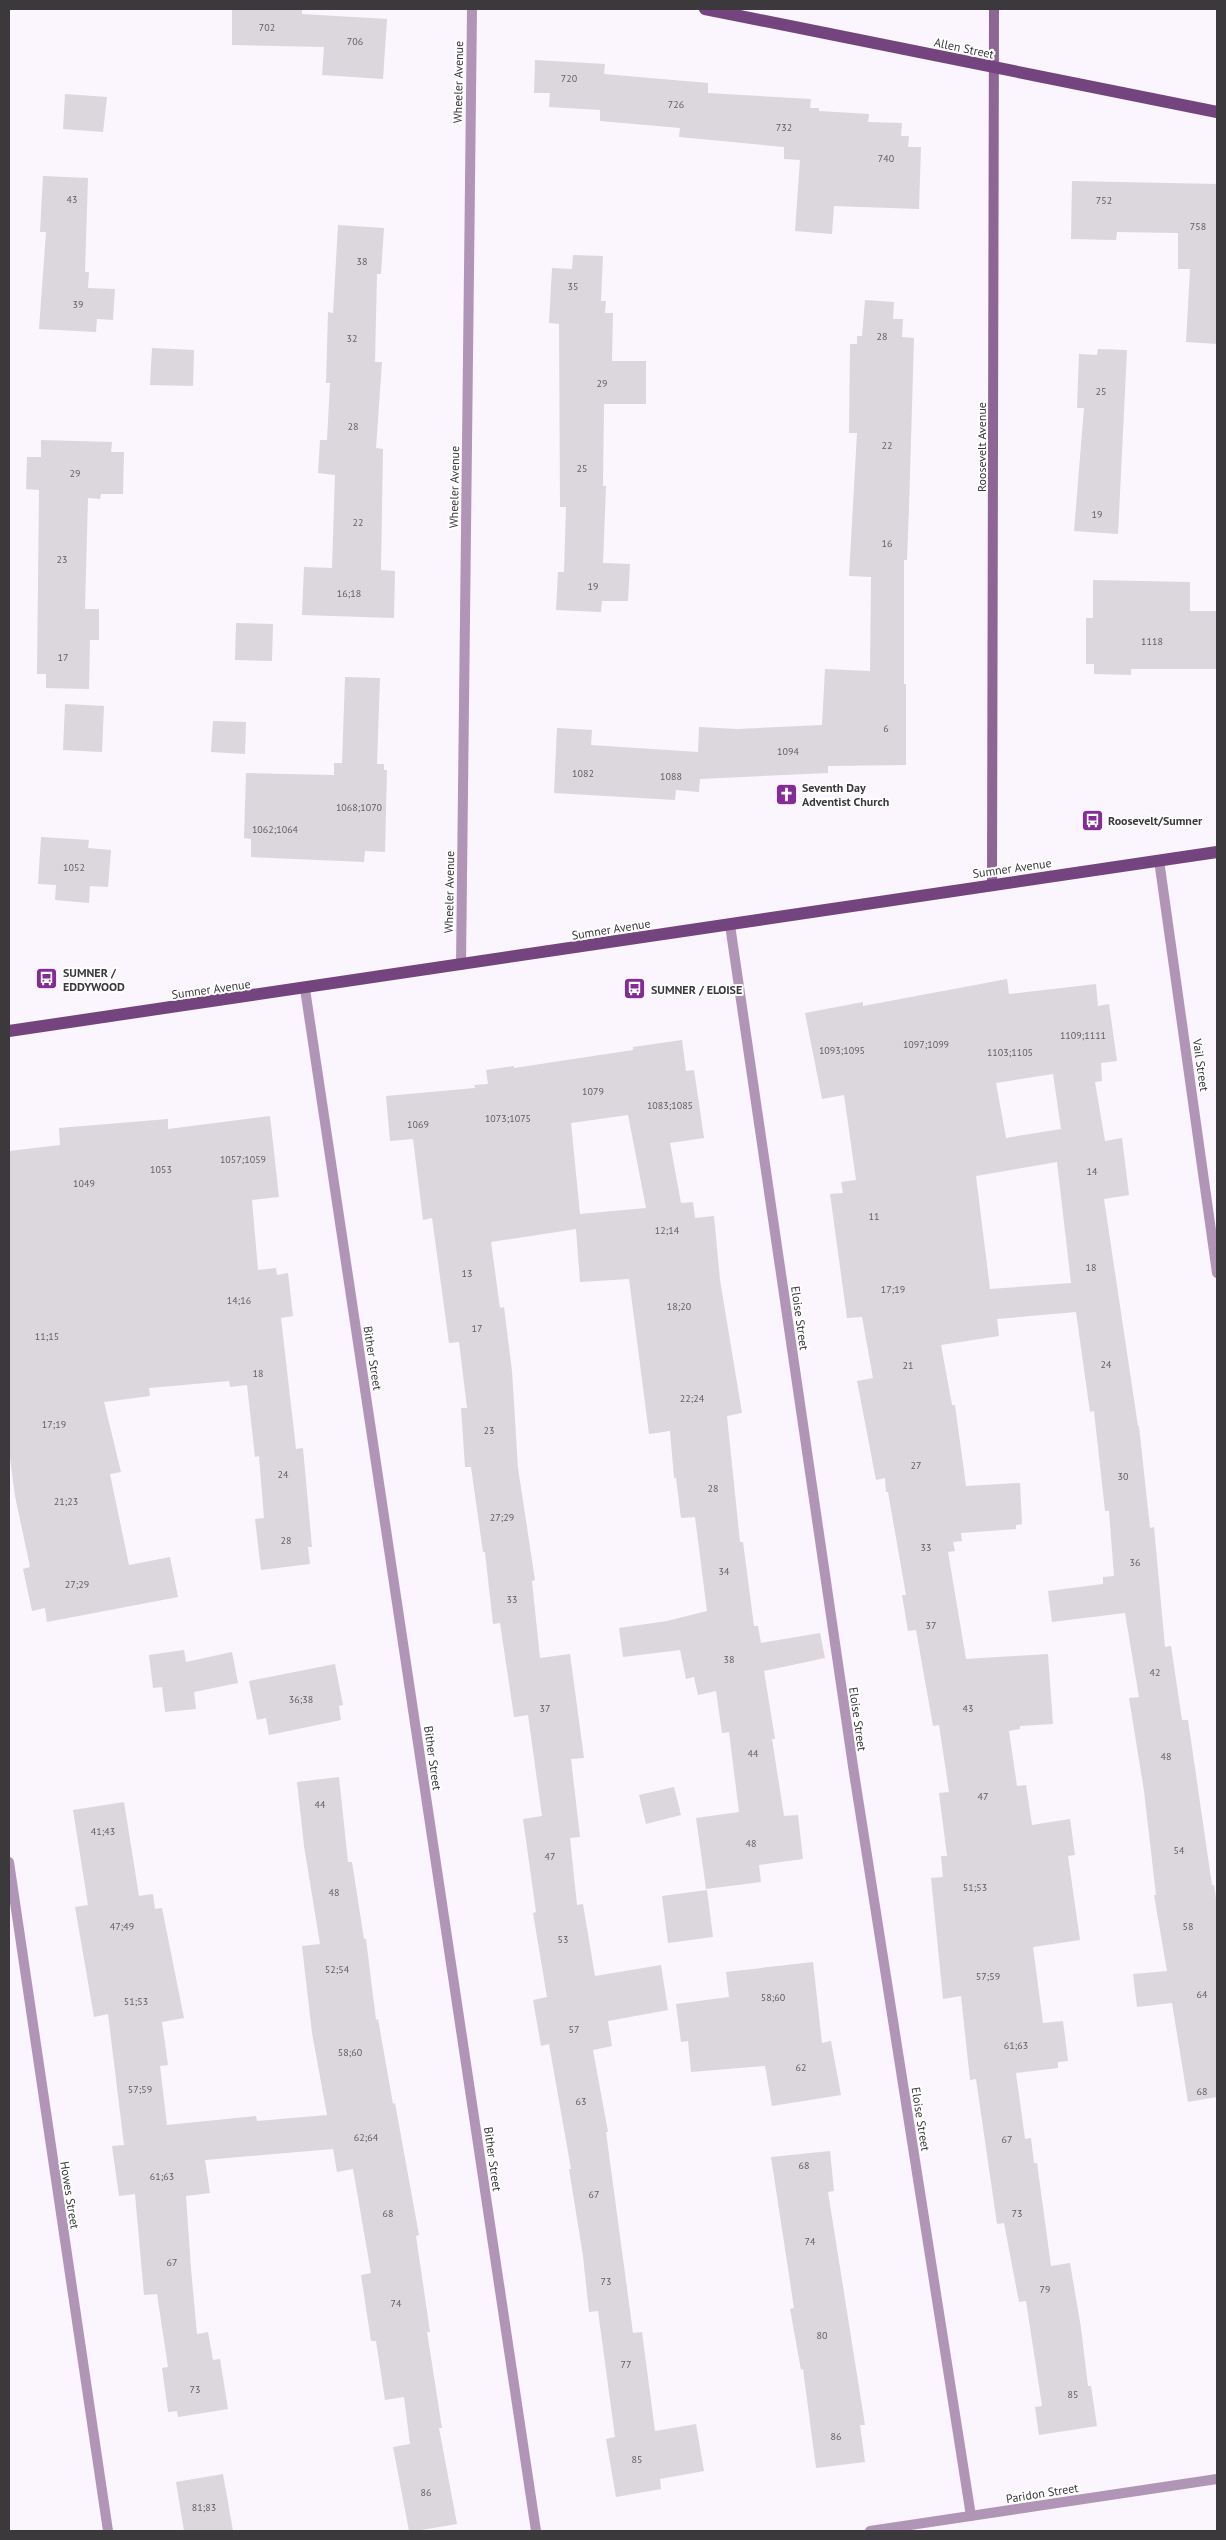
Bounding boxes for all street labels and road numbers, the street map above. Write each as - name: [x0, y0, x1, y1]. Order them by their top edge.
- street label: Allen Street: [933, 34, 995, 62]
- street label: Wheeler Avenue: [450, 41, 466, 123]
- street label: Roosevelt Avenue: [974, 402, 989, 492]
- street label: Wheeler Avenue: [446, 446, 462, 528]
- street label: Wheeler Avenue: [441, 851, 457, 933]
- street label: Sumner Avenue: [972, 855, 1052, 881]
- street label: Sumner Avenue: [571, 915, 651, 943]
- street label: Sumner Avenue: [171, 976, 251, 1002]
- street label: Vail Street: [1190, 1037, 1212, 1092]
- street label: Eloise Street: [788, 1285, 812, 1351]
- street label: Bither Street: [361, 1325, 385, 1391]
- street label: Eloise Street: [846, 1686, 870, 1752]
- street label: Bither Street: [421, 1725, 445, 1791]
- street label: Eloise Street: [909, 2086, 933, 2152]
- street label: Bither Street: [481, 2126, 505, 2192]
- street label: Howes Street: [57, 2160, 83, 2230]
- street label: Paridon Street: [1005, 2480, 1079, 2506]

